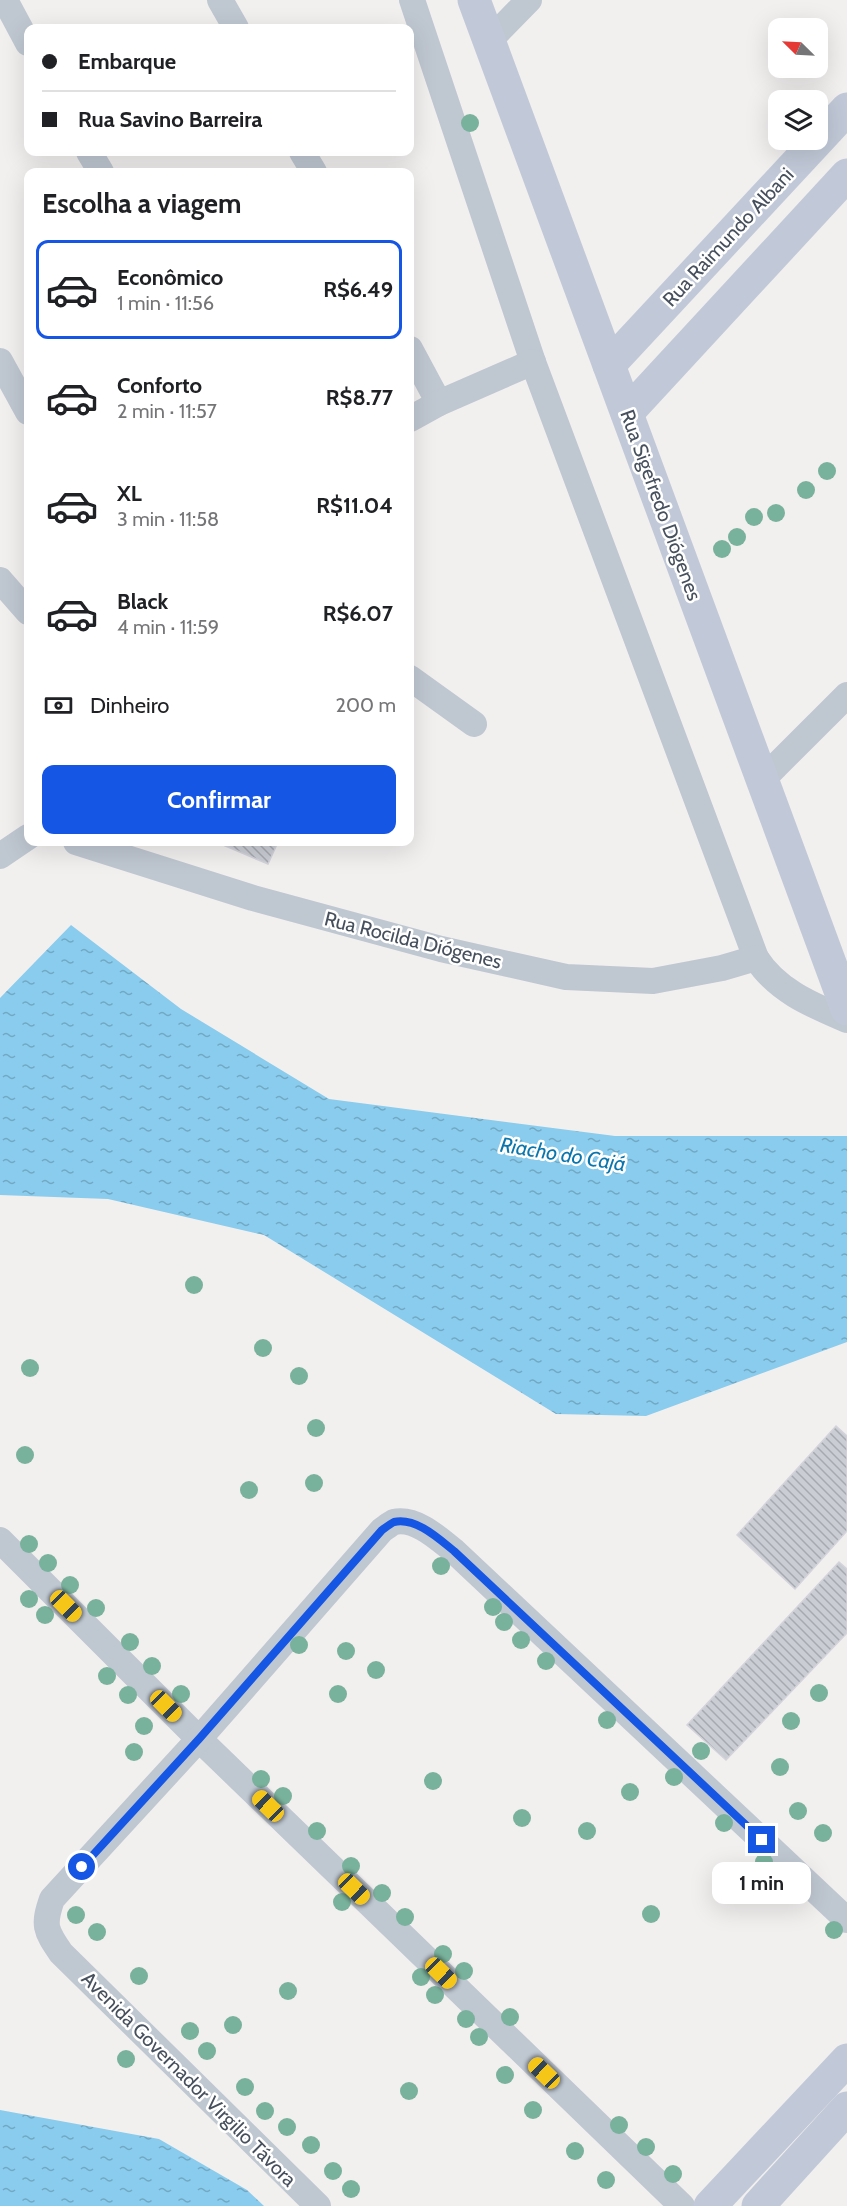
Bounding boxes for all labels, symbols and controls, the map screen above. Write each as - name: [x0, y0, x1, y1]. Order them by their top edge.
- north arrow: [768, 18, 828, 78]
- map controls: [768, 18, 828, 150]
- text: Embarque: [78, 48, 176, 75]
- button: layers: [768, 90, 828, 150]
- text: Rua Savino Barreira: [78, 106, 262, 133]
- street label: Rua Raimundo Albani: [657, 163, 799, 311]
- text: Escolha a viagem: [42, 187, 241, 220]
- icon: car: [45, 263, 99, 317]
- text: Econômico: [117, 264, 223, 291]
- text: R$6.49: [323, 276, 393, 303]
- text: 1 min · 11:56: [117, 291, 214, 315]
- icon: car: [45, 371, 99, 425]
- text: Conforto: [117, 372, 202, 399]
- text: R$8.77: [326, 384, 393, 411]
- text: 2 min · 11:57: [117, 399, 217, 423]
- street label: Rua Sigefredo Diógenes: [615, 406, 707, 604]
- icon: car: [45, 479, 99, 533]
- text: XL: [117, 480, 142, 507]
- text: R$11.04: [316, 492, 393, 519]
- text: 3 min · 11:58: [117, 507, 219, 531]
- icon: car: [45, 587, 99, 641]
- text: Black: [117, 588, 168, 615]
- text: R$6.07: [323, 600, 393, 627]
- text: 4 min · 11:59: [117, 615, 219, 639]
- icon: cash: [42, 689, 75, 722]
- text: Dinheiro: [90, 692, 169, 719]
- text: 200 m: [336, 693, 396, 717]
- button: Confirmar: [42, 765, 396, 834]
- street label: Rua Rocilda Diógenes: [322, 906, 504, 974]
- water label: Riacho do Cajá: [498, 1132, 628, 1177]
- car: [47, 1587, 85, 1625]
- car: [147, 1687, 185, 1725]
- car: [249, 1787, 287, 1825]
- route end: [748, 1826, 775, 1853]
- route start: [68, 1853, 95, 1880]
- callout: 1 min: [712, 1861, 812, 1903]
- car: [335, 1870, 373, 1908]
- text: 1 min: [739, 1871, 784, 1895]
- car: [422, 1954, 460, 1992]
- street label: Avenida Governador Virgilio Távora: [77, 1967, 302, 2192]
- car: [525, 2054, 563, 2092]

